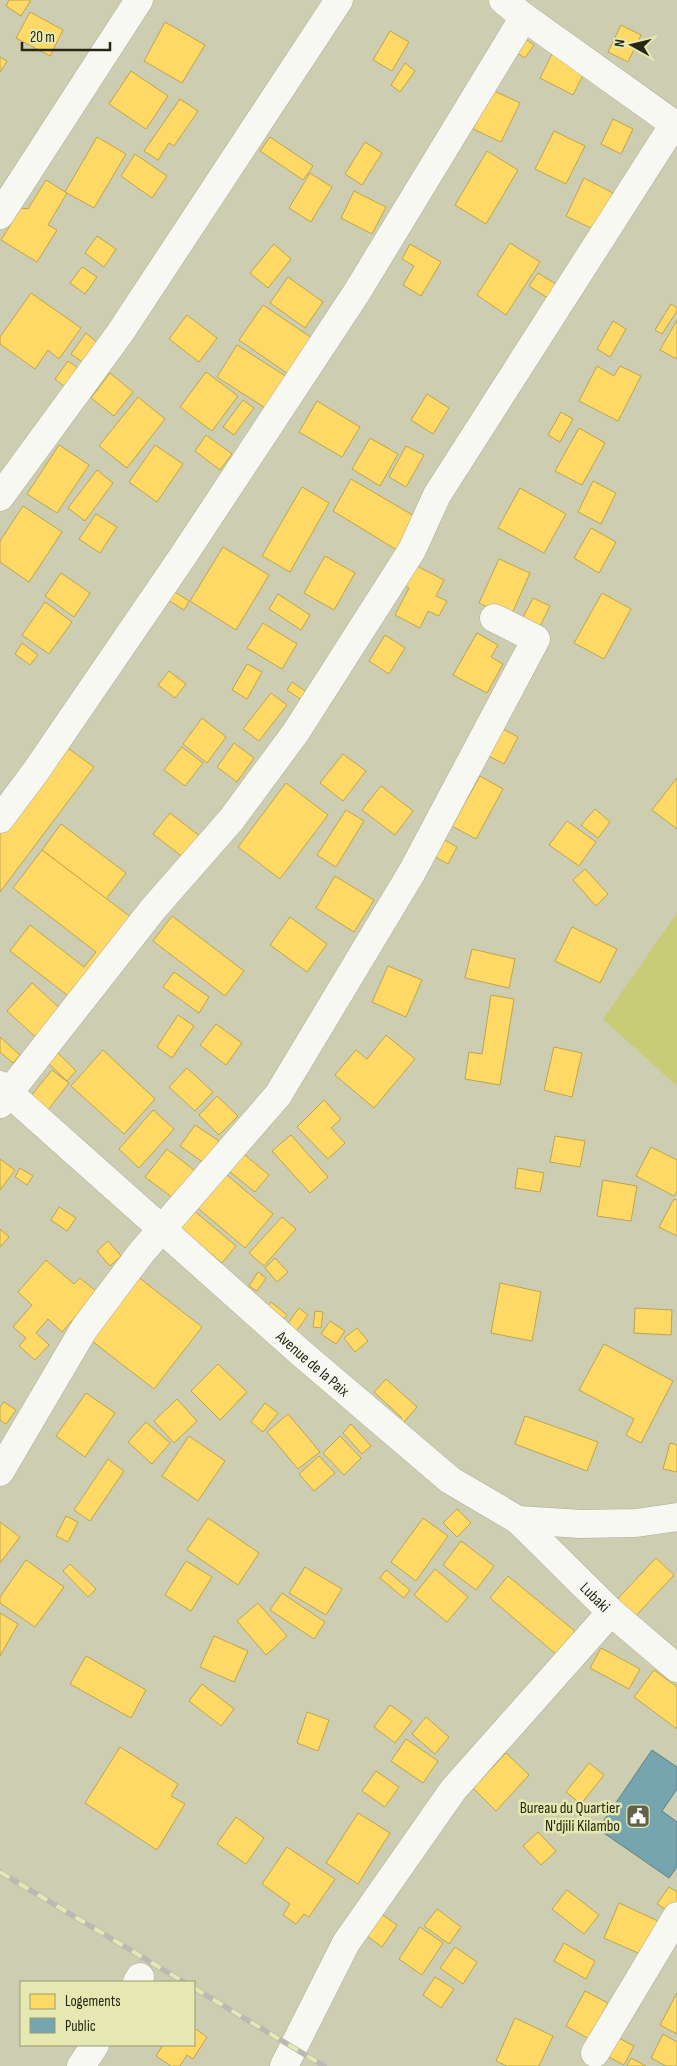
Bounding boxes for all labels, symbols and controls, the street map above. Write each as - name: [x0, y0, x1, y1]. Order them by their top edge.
- scale bar: [22, 20, 110, 52]
- north arrow: [607, 20, 657, 70]
- text: 20 m: [30, 28, 55, 47]
- text: N: [611, 38, 629, 48]
- street label: Avenue de la Paix: [271, 1327, 353, 1401]
- street label: Lubaki: [575, 1579, 613, 1617]
- place label: Bureau du Quartier N'djili Kilambo: [520, 1799, 620, 1836]
- public building icon: Bureau du Quartier N'djili Kilambo: [625, 1803, 651, 1829]
- legend: [20, 1981, 195, 2046]
- text: Logements: [65, 1992, 121, 2011]
- text: Public: [65, 2017, 96, 2036]

